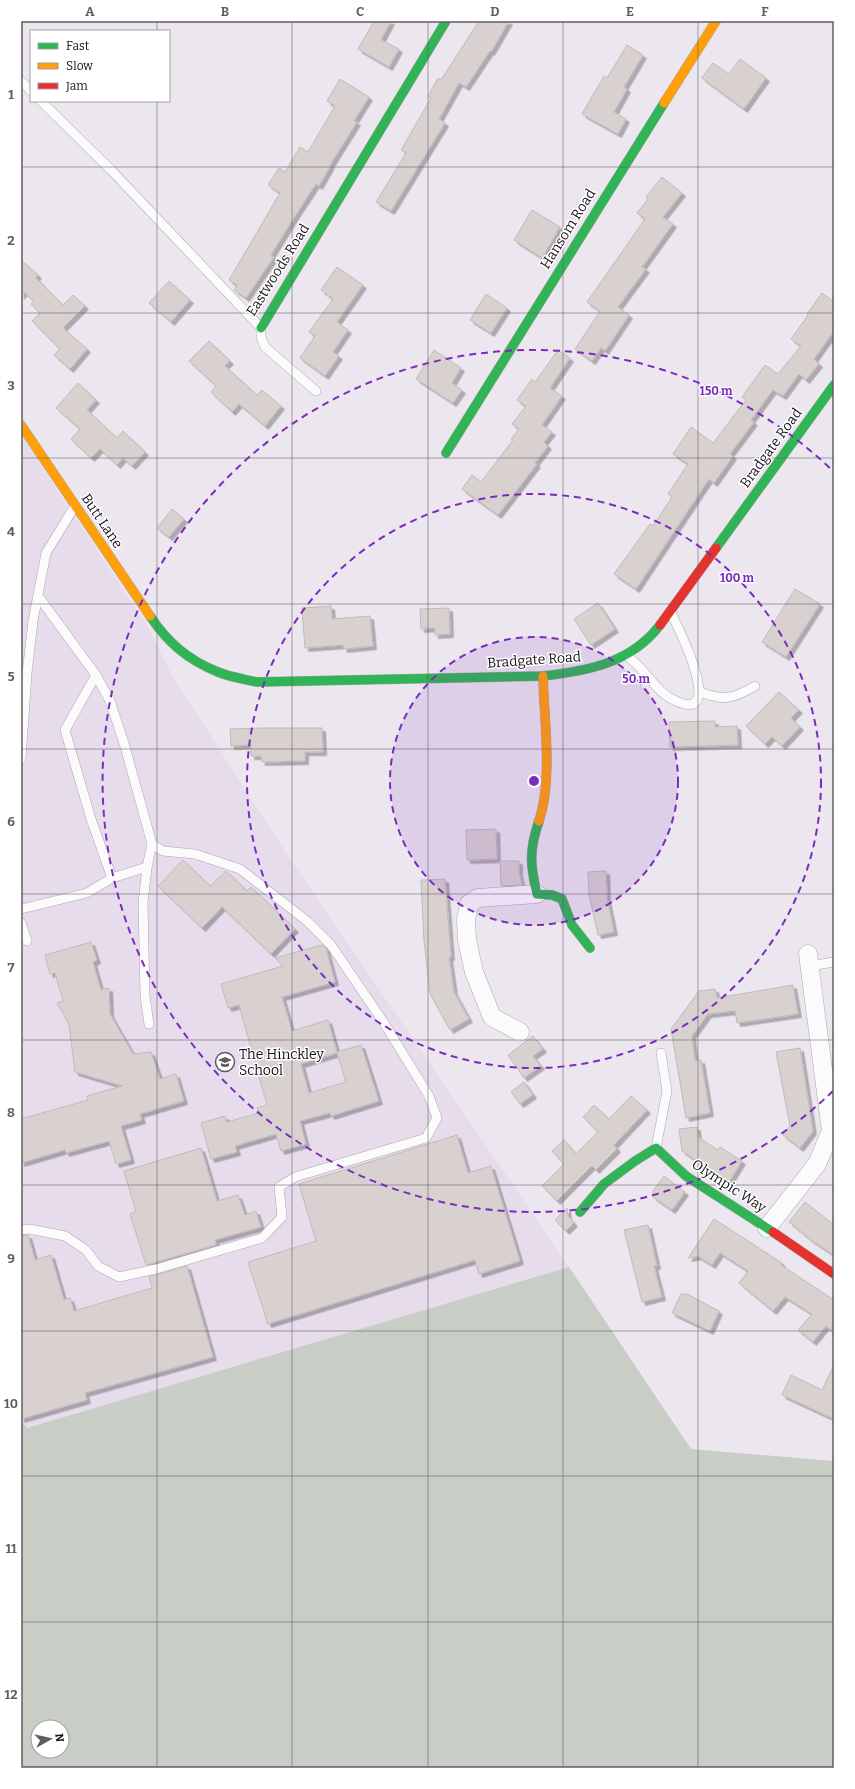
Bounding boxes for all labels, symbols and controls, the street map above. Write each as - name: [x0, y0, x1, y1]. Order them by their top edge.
- text: A: [85, 4, 95, 19]
- text: B: [221, 4, 229, 19]
- text: C: [356, 4, 364, 19]
- text: D: [490, 4, 500, 19]
- text: E: [626, 4, 634, 19]
- text: F: [761, 4, 769, 19]
- legend: [30, 30, 170, 102]
- text: Fast: [66, 39, 90, 53]
- text: Slow: [66, 59, 93, 73]
- text: Jam: [65, 79, 88, 93]
- text: 1: [8, 87, 14, 102]
- street label: Hansom Road: [537, 186, 599, 272]
- street label: Eastwoods Road: [243, 221, 313, 319]
- text: 2: [7, 233, 15, 248]
- text: 3: [7, 378, 15, 393]
- text: 150 m: [700, 384, 733, 398]
- street label: Bradgate Road: [736, 405, 806, 491]
- street label: Butt Lane: [78, 490, 126, 552]
- text: 4: [7, 524, 15, 539]
- text: 100 m: [720, 571, 755, 585]
- street label: Bradgate Road: [486, 648, 582, 672]
- text: 5: [7, 669, 15, 684]
- text: 50 m: [622, 672, 650, 686]
- centre of rings: [527, 774, 541, 788]
- text: 6: [7, 814, 15, 829]
- text: 7: [8, 960, 15, 975]
- place label: The Hinckley School: [239, 1046, 324, 1079]
- school or university icon: The Hinckley School: [214, 1051, 236, 1073]
- text: 8: [7, 1105, 15, 1120]
- street label: Olympic Way: [689, 1156, 770, 1217]
- text: 9: [7, 1251, 15, 1266]
- text: 10: [4, 1396, 18, 1411]
- text: 11: [5, 1541, 17, 1556]
- text: 12: [5, 1687, 17, 1702]
- north arrow: [30, 1719, 70, 1759]
- text: N: [52, 1733, 67, 1743]

